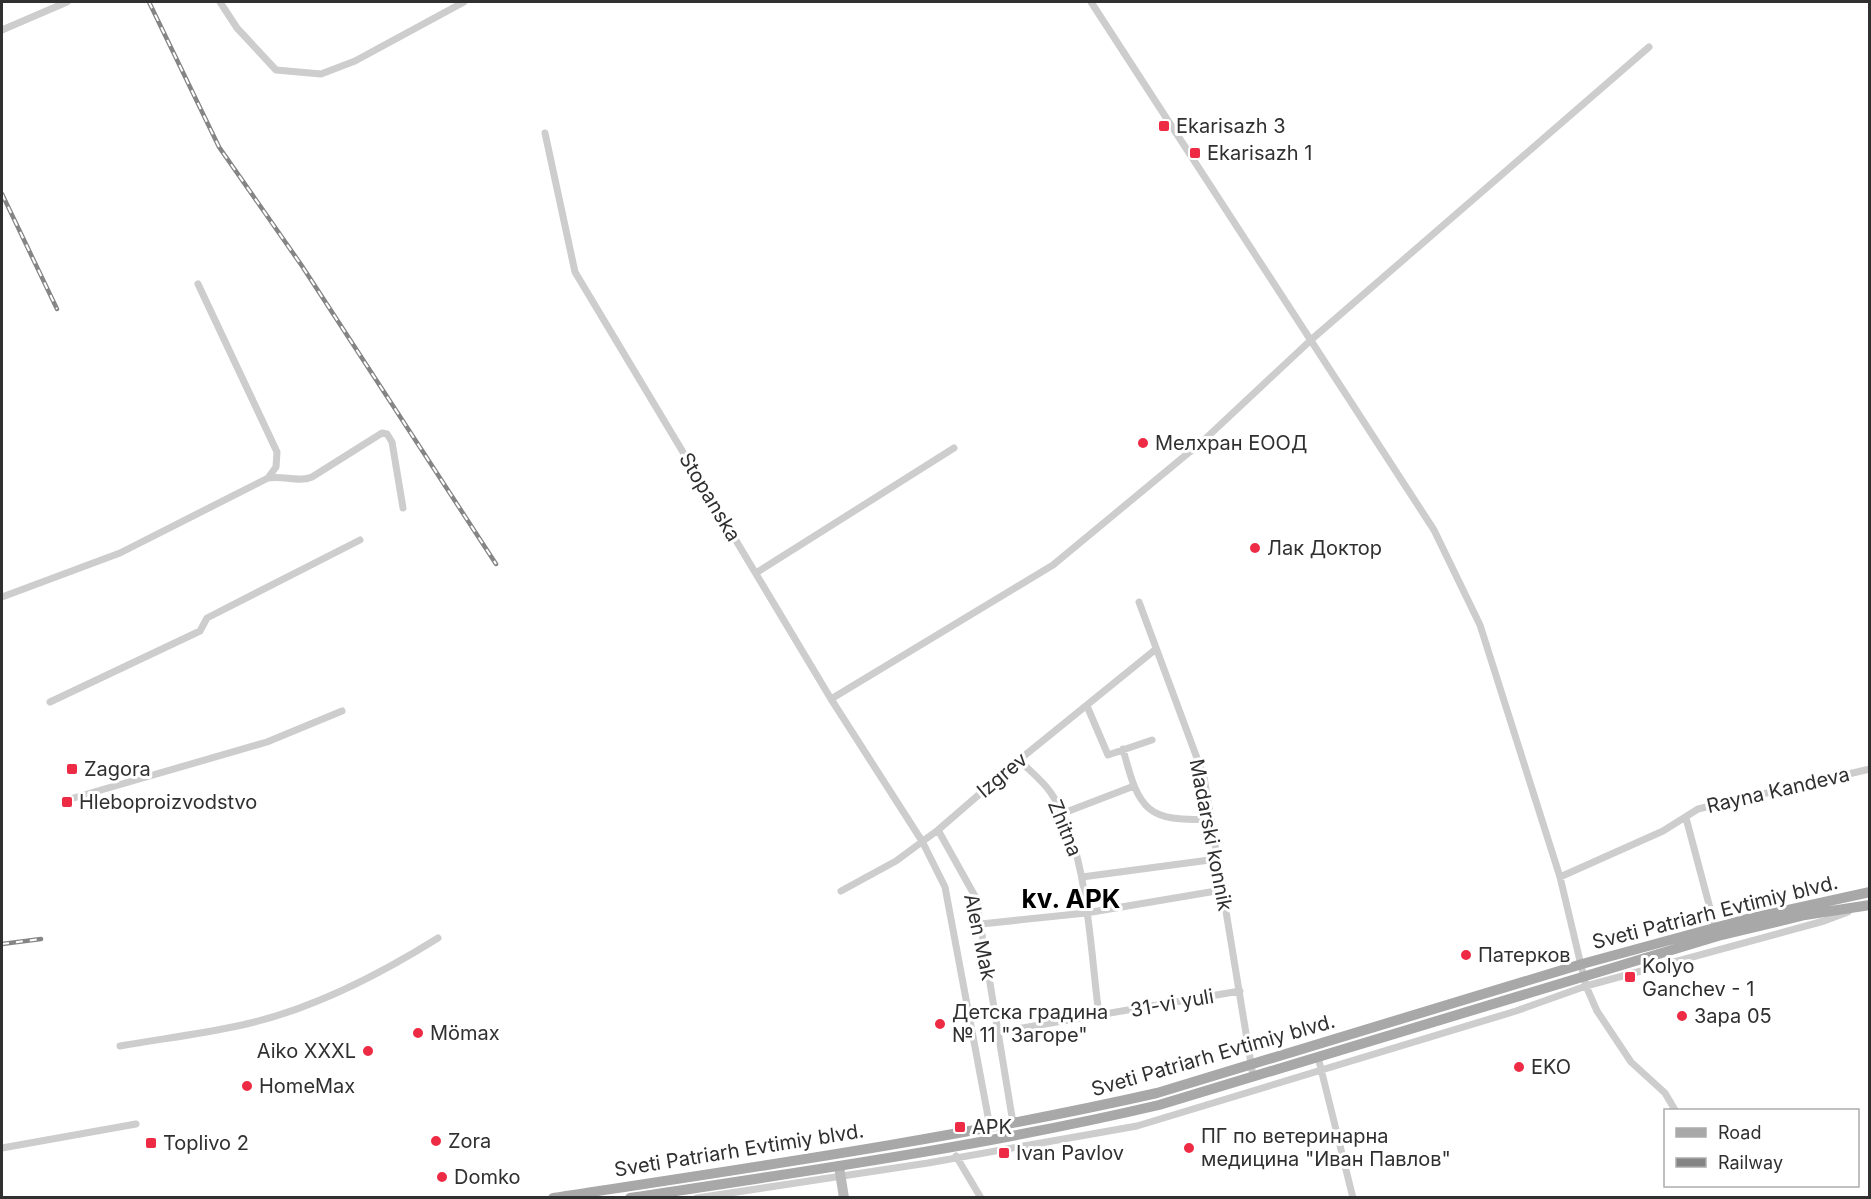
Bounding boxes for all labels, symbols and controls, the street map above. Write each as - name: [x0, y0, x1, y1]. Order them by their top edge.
- place label: Ekarisazh 3: [1176, 114, 1286, 138]
- marker: Ekarisazh 3: [1157, 119, 1171, 133]
- place label: Ekarisazh 1: [1207, 141, 1312, 165]
- marker: Ekarisazh 1: [1188, 146, 1202, 160]
- place label: Мелхран ЕООД: [1155, 431, 1307, 455]
- marker: Мелхран ЕООД: [1136, 436, 1150, 450]
- street label: Stopanska: [674, 448, 746, 546]
- place label: Лак Доктор: [1267, 536, 1382, 560]
- marker: Лак Доктор: [1248, 541, 1262, 555]
- street label: Izgrev: [972, 747, 1032, 803]
- place label: Zagora: [84, 757, 151, 781]
- street label: Madarski konnik: [1185, 757, 1238, 913]
- marker: Zagora: [65, 762, 79, 776]
- street label: Rayna Kandeva: [1704, 762, 1852, 818]
- place label: Hleboproizvodstvo: [79, 790, 257, 814]
- marker: Hleboproizvodstvo: [60, 795, 74, 809]
- street label: Zhitna: [1043, 796, 1087, 860]
- street label: Sveti Patriarh Evtimiy blvd.: [1590, 870, 1840, 954]
- district label: kv. APK: [1022, 883, 1121, 914]
- street label: Alen Mak: [959, 891, 1001, 983]
- place label: Патерков: [1478, 943, 1571, 967]
- marker: Патерков: [1459, 948, 1473, 962]
- place label: Kolyo Ganchev - 1: [1642, 954, 1754, 1001]
- marker: Kolyo Ganchev - 1: [1623, 970, 1637, 984]
- street label: 31-vi yuli: [1128, 984, 1216, 1022]
- place label: Детска градина № 11 "Загоре": [952, 1000, 1108, 1047]
- place label: Зара 05: [1694, 1004, 1772, 1028]
- street label: Sveti Patriarh Evtimiy blvd.: [1088, 1009, 1338, 1101]
- marker: Зара 05: [1675, 1009, 1689, 1023]
- marker: Детска градина № 11 "Загоре": [933, 1017, 947, 1031]
- place label: Mömax: [430, 1021, 500, 1045]
- marker: Mömax: [411, 1026, 425, 1040]
- place label: Aiko XXXL: [257, 1039, 356, 1063]
- marker: Aiko XXXL: [361, 1044, 375, 1058]
- place label: EKO: [1531, 1055, 1571, 1079]
- marker: EKO: [1512, 1060, 1526, 1074]
- place label: HomeMax: [259, 1074, 355, 1098]
- marker: HomeMax: [240, 1079, 254, 1093]
- legend: [1664, 1109, 1859, 1187]
- place label: APK: [972, 1115, 1012, 1139]
- street label: Sveti Patriarh Evtimiy blvd.: [613, 1118, 865, 1182]
- marker: APK: [953, 1120, 967, 1134]
- text: Road: [1718, 1122, 1761, 1143]
- place label: ПГ по ветеринарна медицина "Иван Павлов": [1201, 1124, 1451, 1171]
- place label: Zora: [448, 1129, 491, 1153]
- place label: Toplivo 2: [163, 1131, 249, 1155]
- marker: Zora: [429, 1134, 443, 1148]
- marker: Toplivo 2: [144, 1136, 158, 1150]
- place label: Ivan Pavlov: [1016, 1141, 1124, 1165]
- marker: ПГ по ветеринарна медицина "Иван Павлов": [1182, 1141, 1196, 1155]
- marker: Ivan Pavlov: [997, 1146, 1011, 1160]
- text: Railway: [1718, 1152, 1783, 1173]
- place label: Domko: [454, 1165, 520, 1189]
- marker: Domko: [435, 1170, 449, 1184]

